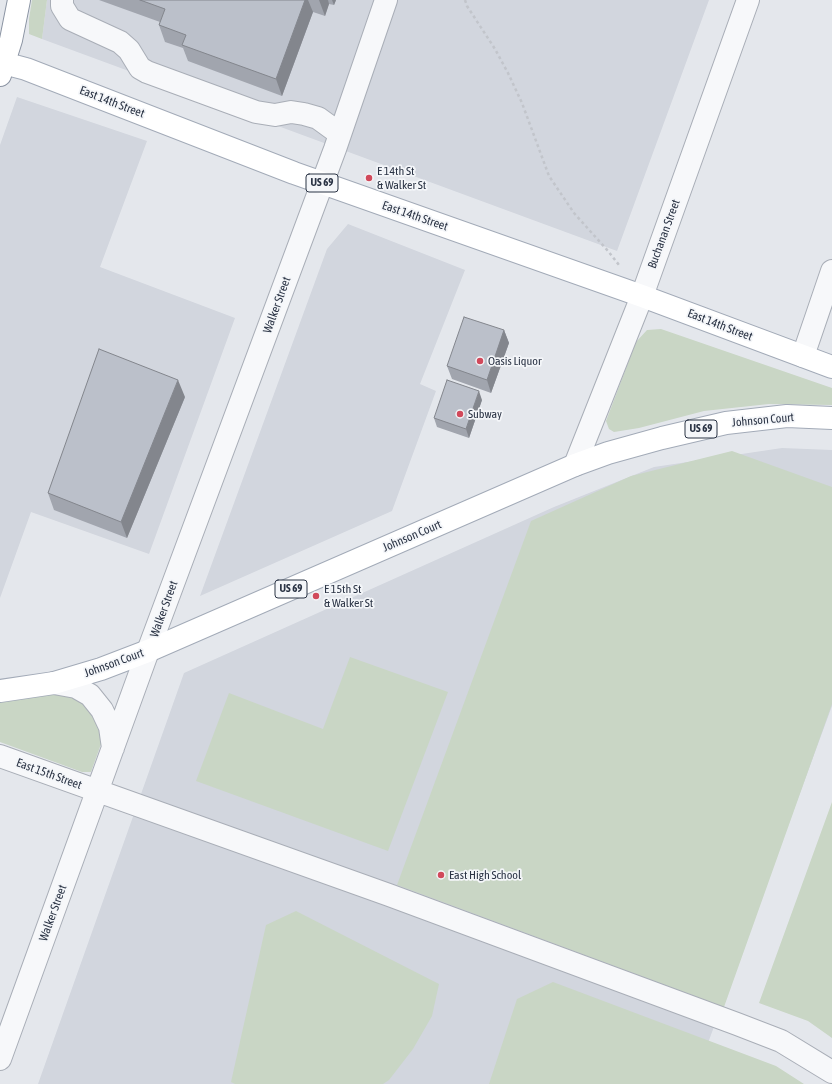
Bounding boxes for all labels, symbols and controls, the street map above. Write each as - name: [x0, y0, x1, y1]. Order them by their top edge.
- street label: East 14th Street: [77, 83, 147, 121]
- place label: E 14th St & Walker St: [377, 164, 426, 192]
- marker: E 14th St & Walker St: [364, 173, 374, 183]
- road number: US 69: [306, 174, 338, 192]
- street label: Buchanan Street: [645, 197, 683, 271]
- street label: East 14th Street: [380, 198, 450, 234]
- street label: Walker Street: [260, 275, 294, 335]
- street label: East 14th Street: [685, 306, 755, 344]
- place label: Oasis Liquor: [488, 354, 542, 368]
- marker: Oasis Liquor: [475, 356, 485, 366]
- place label: Subway: [468, 407, 502, 421]
- marker: Subway: [455, 409, 465, 419]
- street label: Johnson Court: [731, 410, 795, 430]
- road number: US 69: [685, 420, 717, 438]
- street label: Johnson Court: [381, 517, 443, 555]
- street label: Walker Street: [147, 579, 181, 639]
- road number: US 69: [275, 580, 307, 598]
- place label: E 15th St & Walker St: [324, 582, 373, 610]
- marker: E 15th St & Walker St: [311, 591, 321, 601]
- street label: Johnson Court: [82, 646, 146, 680]
- street label: East 15th Street: [14, 756, 84, 792]
- place label: East High School: [449, 868, 521, 882]
- marker: East High School: [436, 870, 446, 880]
- street label: Walker Street: [36, 883, 70, 943]

